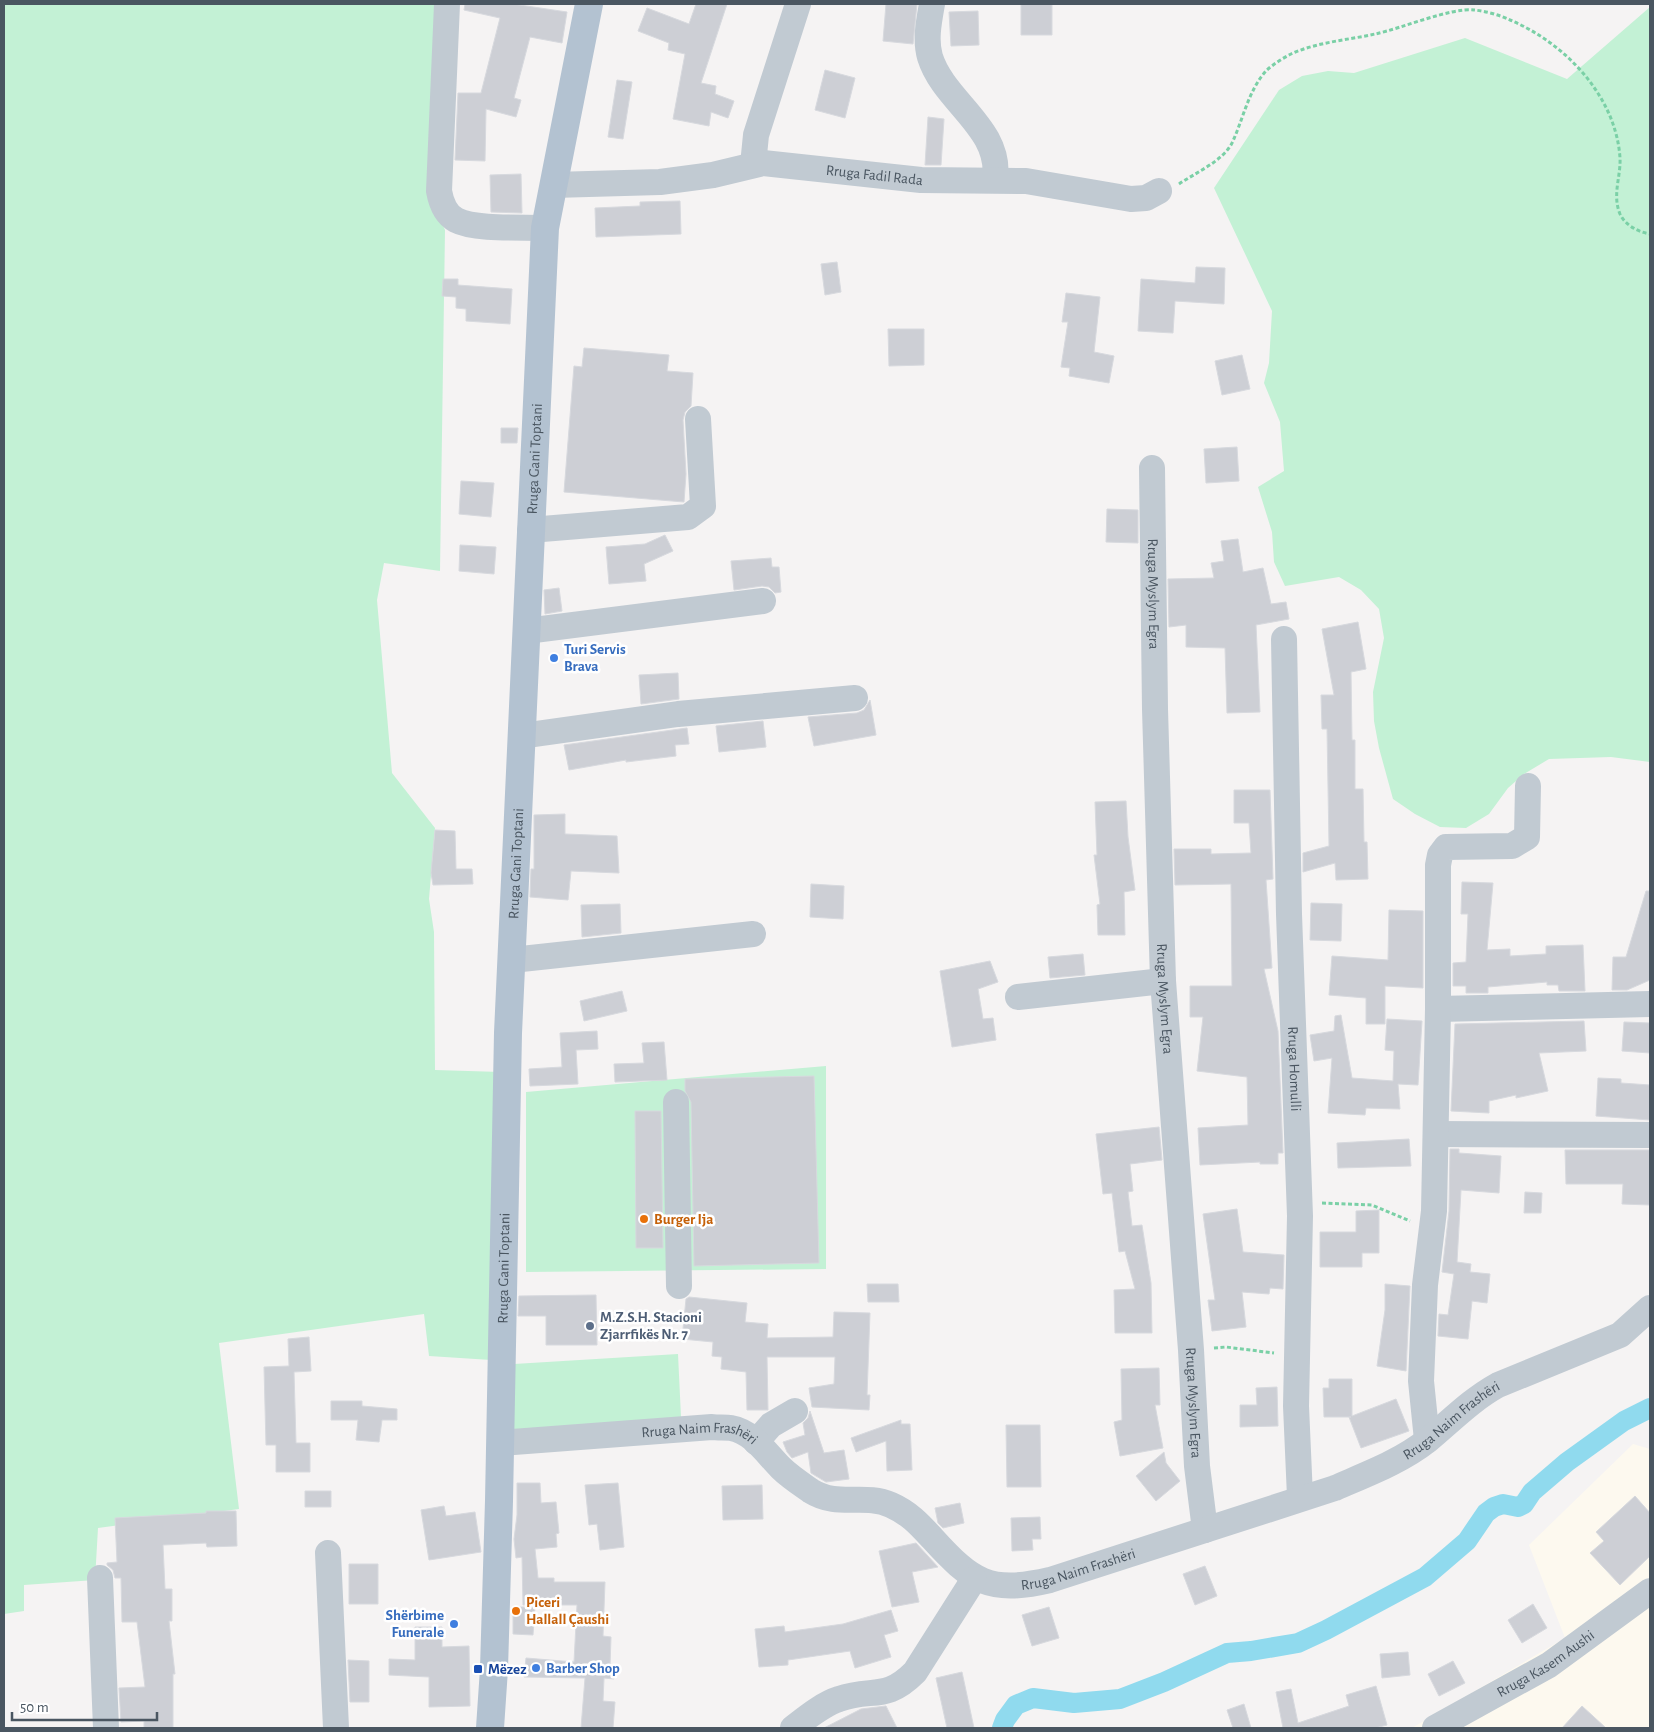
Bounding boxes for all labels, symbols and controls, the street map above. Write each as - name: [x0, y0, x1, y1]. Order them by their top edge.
- street label: Rruga Fadil Rada: [825, 163, 924, 188]
- street label: Rruga Gani Toptani: [525, 403, 545, 515]
- street label: Rruga Myslym Egra: [1145, 538, 1161, 650]
- place label: Turi Servis Brava: [564, 642, 626, 674]
- marker: Turi Servis Brava: [548, 652, 560, 664]
- street label: Rruga Gani Toptani: [506, 808, 526, 919]
- street label: Rruga Myslym Egra: [1154, 943, 1176, 1055]
- street label: Rruga Homulli: [1285, 1026, 1303, 1112]
- place label: Burger Ija: [654, 1212, 714, 1227]
- street label: Rruga Gani Toptani: [495, 1213, 513, 1324]
- marker: Burger Ija: [638, 1213, 650, 1225]
- place label: M.Z.S.H. Stacioni Zjarrfikës Nr. 7: [600, 1310, 702, 1342]
- marker: M.Z.S.H. Stacioni Zjarrfikës Nr. 7: [584, 1320, 596, 1332]
- street label: Rruga Myslym Egra: [1183, 1347, 1204, 1459]
- street label: Rruga Naim Frashëri: [1401, 1379, 1502, 1463]
- street label: Rruga Naim Frashëri: [641, 1420, 761, 1447]
- street label: Rruga Naim Frashëri: [1020, 1546, 1137, 1593]
- place label: Piceri Hallall Çaushi: [526, 1595, 609, 1627]
- marker: Piceri Hallall Çaushi: [510, 1605, 522, 1617]
- place label: Shërbime Funerale: [386, 1608, 444, 1640]
- marker: Shërbime Funerale: [448, 1618, 460, 1630]
- street label: Rruga Kasem Aushi: [1495, 1628, 1597, 1700]
- place label: Barber Shop: [546, 1661, 620, 1676]
- place label: Mëzez: [488, 1662, 527, 1677]
- marker: Barber Shop: [530, 1662, 542, 1674]
- marker: Mëzez: [472, 1663, 484, 1675]
- scale bar: [12, 1690, 158, 1722]
- text: 50 m: [20, 1700, 49, 1715]

